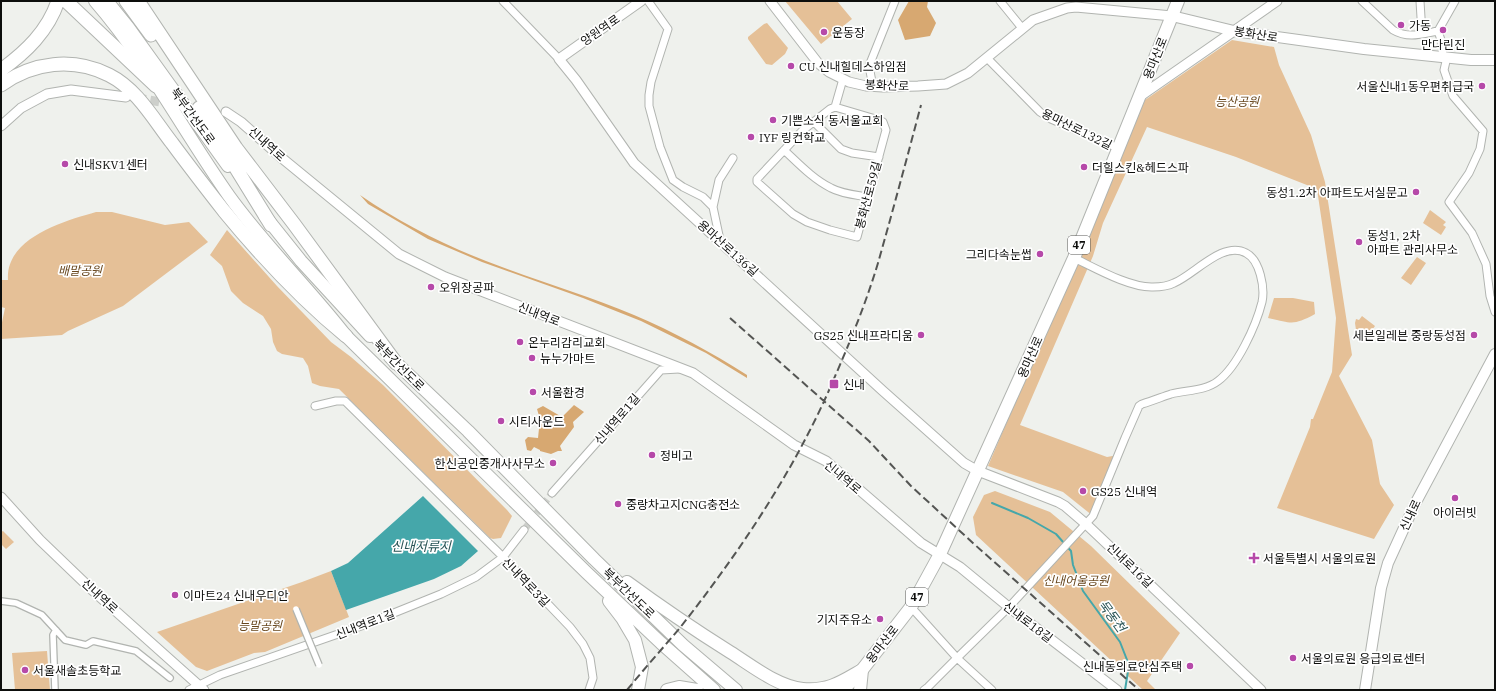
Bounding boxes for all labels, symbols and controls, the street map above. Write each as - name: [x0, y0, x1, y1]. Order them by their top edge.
- street label: 양원역로: [578, 11, 622, 49]
- place label: 가동: [1409, 18, 1431, 33]
- marker: 가동: [1396, 20, 1406, 30]
- street label: 봉화산로: [1233, 23, 1279, 45]
- place label: 운동장: [832, 25, 865, 40]
- marker: 만다린진: [1438, 25, 1448, 35]
- marker: 운동장: [819, 27, 829, 37]
- street label: 용마산로: [1140, 35, 1170, 81]
- place label: 만다린진: [1421, 37, 1465, 52]
- place label: CU 신내힐데스하임점: [799, 59, 907, 74]
- marker: CU 신내힐데스하임점: [786, 61, 796, 71]
- street label: 봉화산로: [865, 77, 909, 93]
- place label: 서울신내1동우편취급국: [1356, 79, 1474, 94]
- marker: 서울신내1동우편취급국: [1477, 81, 1487, 91]
- street label: 북부간선도로: [167, 85, 219, 147]
- park label: 능산공원: [1215, 94, 1260, 109]
- street label: 용마산로132길: [1039, 105, 1115, 153]
- place label: 기쁜소식 동서울교회: [781, 113, 883, 128]
- marker: 기쁜소식 동서울교회: [768, 115, 778, 125]
- street label: 신내역로: [246, 124, 288, 164]
- place label: IYF 링컨학교: [759, 130, 825, 145]
- marker: IYF 링컨학교: [746, 132, 756, 142]
- place label: 신내SKV1센터: [73, 157, 148, 172]
- marker: 신내SKV1센터: [60, 159, 70, 169]
- street label: 봉화산로59길: [852, 159, 884, 231]
- place label: 더힐스킨&헤드스파: [1092, 160, 1189, 175]
- marker: 더힐스킨&헤드스파: [1079, 162, 1089, 172]
- place label: 동성1.2차 아파트도서실문고: [1266, 185, 1408, 200]
- marker: 동성1.2차 아파트도서실문고: [1411, 187, 1421, 197]
- street label: 용마산로136길: [694, 217, 762, 279]
- place label: 동성1, 2차 아파트 관리사무소: [1367, 228, 1458, 257]
- road number: 47: [1068, 236, 1090, 254]
- marker: 동성1, 2차 아파트 관리사무소: [1354, 237, 1364, 247]
- place label: 그리다속눈썹: [966, 247, 1032, 262]
- marker: 그리다속눈썹: [1035, 249, 1045, 259]
- park label: 배말공원: [58, 263, 103, 278]
- place label: 오위장공파: [439, 280, 494, 295]
- marker: 오위장공파: [426, 282, 436, 292]
- street label: 신내역로: [516, 299, 562, 329]
- place label: GS25 신내프라디움: [814, 328, 913, 343]
- place label: 세븐일레븐 중랑동성점: [1353, 328, 1466, 343]
- marker: GS25 신내프라디움: [916, 330, 926, 340]
- marker: 세븐일레븐 중랑동성점: [1469, 330, 1479, 340]
- street label: 용마산로: [1014, 334, 1046, 380]
- place label: 온누리감리교회: [528, 335, 605, 350]
- street label: 북부간선도로: [370, 336, 428, 394]
- marker: 온누리감리교회: [515, 337, 525, 347]
- place label: 뉴누가마트: [540, 351, 595, 366]
- marker: 뉴누가마트: [527, 353, 537, 363]
- place label: 신내: [843, 377, 865, 392]
- marker: 신내: [828, 378, 840, 390]
- place label: 서울환경: [541, 385, 585, 400]
- marker: 서울환경: [528, 387, 538, 397]
- street label: 신내역로1길: [591, 391, 643, 447]
- place label: 시티사운드: [509, 414, 564, 429]
- marker: 시티사운드: [496, 416, 506, 426]
- place label: 정비고: [660, 448, 693, 463]
- marker: 정비고: [647, 450, 657, 460]
- place label: 한신공인중개사사무소: [435, 456, 545, 471]
- street label: 신내역로: [821, 457, 865, 497]
- marker: 한신공인중개사사무소: [548, 458, 558, 468]
- place label: GS25 신내역: [1091, 484, 1157, 499]
- marker: GS25 신내역: [1078, 486, 1088, 496]
- marker: 아이러빗: [1450, 493, 1460, 503]
- place label: 중랑차고지CNG충전소: [626, 497, 740, 512]
- street label: 신내로: [1396, 497, 1424, 533]
- marker: 중랑차고지CNG충전소: [613, 499, 623, 509]
- place label: 아이러빗: [1433, 505, 1477, 520]
- water label: 신내저류지: [391, 538, 452, 555]
- street label: 신내로16길: [1104, 539, 1156, 591]
- place label: 서울특별시 서울의료원: [1263, 551, 1376, 566]
- marker: 서울특별시 서울의료원: [1248, 552, 1260, 564]
- street label: 신내역로3길: [499, 554, 553, 610]
- street label: 북부간선도로: [600, 565, 658, 621]
- park label: 신내어울공원: [1043, 573, 1110, 588]
- street label: 신내역로: [79, 575, 121, 617]
- place label: 이마트24 신내우디안: [183, 588, 289, 603]
- road number: 47: [906, 588, 928, 606]
- marker: 이마트24 신내우디안: [170, 590, 180, 600]
- water label: 묵동천: [1095, 596, 1130, 636]
- street label: 신내로18길: [1000, 598, 1056, 646]
- street label: 신내역로1길: [333, 606, 397, 642]
- place label: 기지주유소: [817, 612, 872, 627]
- marker: 기지주유소: [875, 614, 885, 624]
- park label: 능말공원: [238, 618, 283, 633]
- street label: 용마산로: [862, 622, 902, 666]
- place label: 서울의료원 응급의료센터: [1301, 651, 1425, 666]
- marker: 서울의료원 응급의료센터: [1288, 653, 1298, 663]
- place label: 신내동의료안심주택: [1083, 659, 1182, 674]
- marker: 신내동의료안심주택: [1185, 661, 1195, 671]
- place label: 서울새솔초등학교: [33, 663, 121, 678]
- marker: 서울새솔초등학교: [20, 665, 30, 675]

